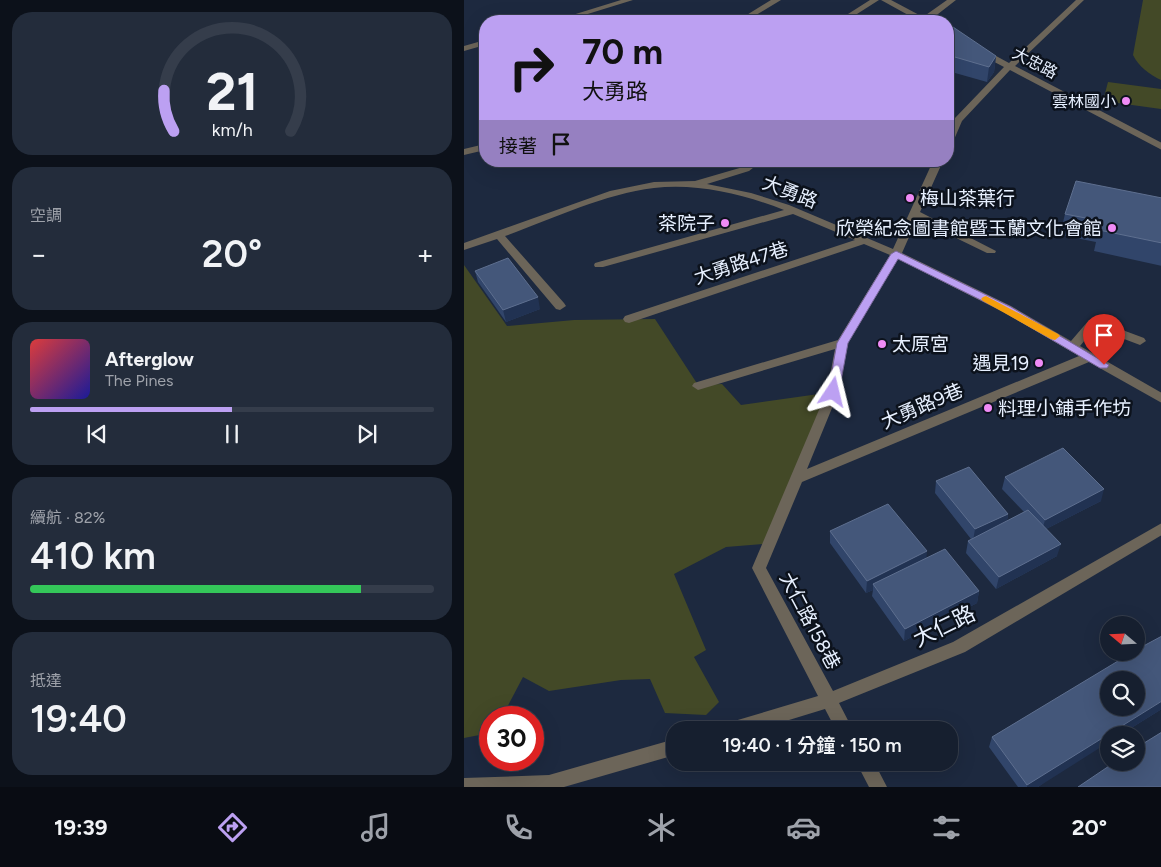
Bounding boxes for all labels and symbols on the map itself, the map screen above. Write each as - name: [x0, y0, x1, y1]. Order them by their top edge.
- street label: 大忠路: [1009, 43, 1061, 83]
- place label: 雲林國小: [1052, 92, 1116, 111]
- marker: 雲林國小: [1120, 95, 1132, 107]
- street label: 大勇路: [759, 171, 821, 213]
- place label: 梅山茶葉行: [920, 187, 1015, 210]
- marker: 梅山茶葉行: [904, 192, 916, 204]
- place label: 茶院子: [658, 212, 715, 235]
- marker: 茶院子: [719, 217, 731, 229]
- place label: 欣榮紀念圖書館暨玉蘭文化會館: [836, 217, 1102, 240]
- marker: 欣榮紀念圖書館暨玉蘭文化會館: [1106, 222, 1118, 234]
- street label: 大勇路47巷: [691, 237, 791, 289]
- pin: [1083, 314, 1125, 365]
- place label: 太原宮: [892, 333, 949, 356]
- marker: 太原宮: [876, 338, 888, 350]
- place label: 遇見19: [972, 352, 1029, 375]
- marker: 遇見19: [1033, 357, 1045, 369]
- position arrow: [806, 365, 858, 417]
- street label: 大勇路9巷: [878, 378, 966, 434]
- place label: 料理小鋪手作坊: [998, 397, 1131, 420]
- marker: 料理小鋪手作坊: [982, 402, 994, 414]
- street label: 大仁路158巷: [775, 569, 845, 673]
- street label: 大仁路: [908, 599, 980, 653]
- north arrow: [1100, 616, 1145, 661]
- speed limit sign: 30: [479, 706, 544, 771]

